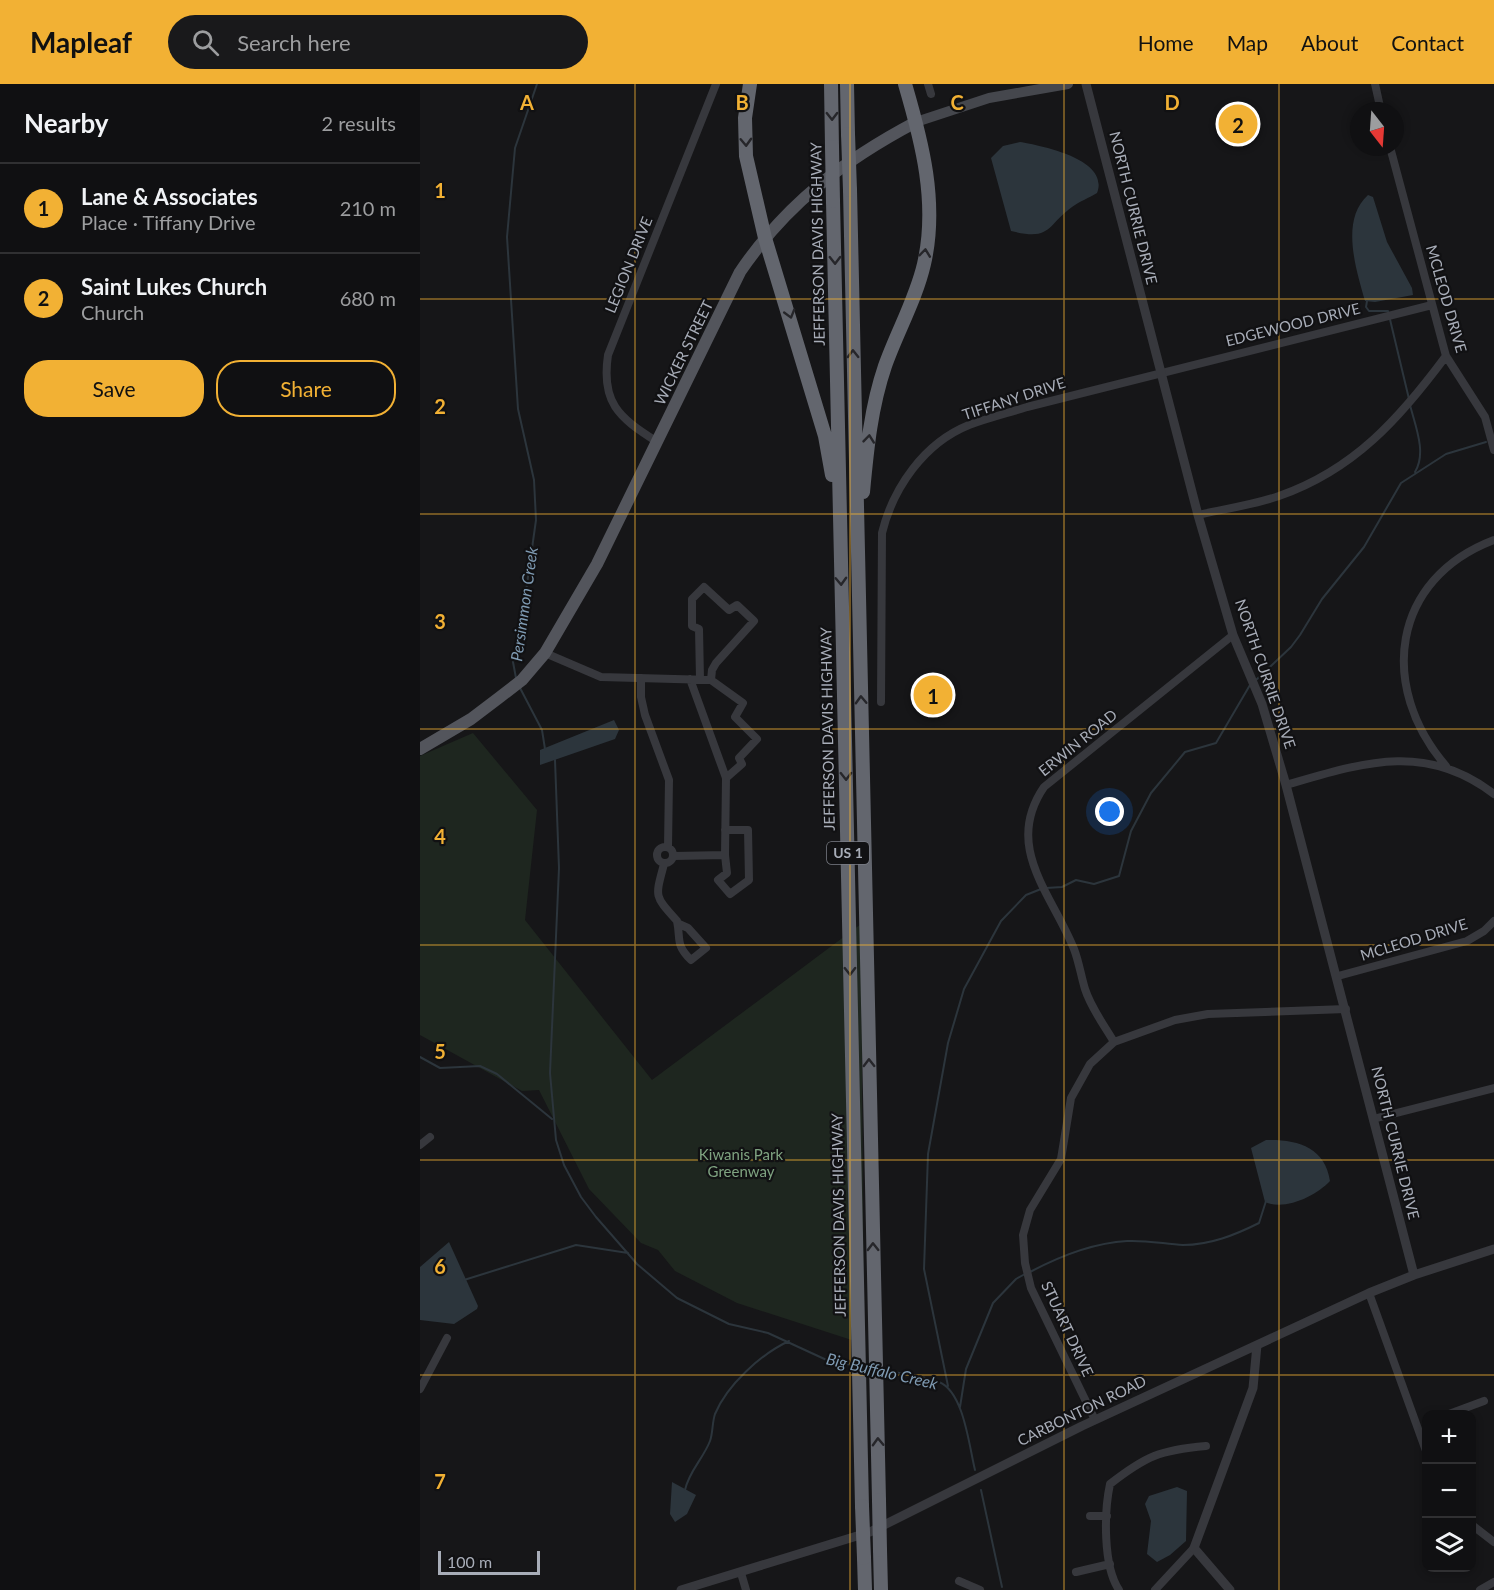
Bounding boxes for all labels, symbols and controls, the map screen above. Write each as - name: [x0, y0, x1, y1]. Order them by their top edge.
- search box: [168, 15, 588, 69]
- text: Mapleaf: [30, 25, 132, 59]
- icon: search: [189, 26, 222, 59]
- text: Search here: [237, 29, 351, 56]
- text: Home: [1138, 30, 1194, 55]
- text: Map: [1227, 30, 1268, 55]
- text: About: [1301, 30, 1358, 55]
- text: Contact: [1391, 30, 1464, 55]
- text: A: [519, 90, 534, 114]
- text: B: [735, 90, 749, 114]
- text: C: [950, 90, 964, 114]
- text: D: [1164, 90, 1180, 114]
- pin: 2: [1218, 102, 1258, 147]
- north arrow: [1350, 102, 1404, 156]
- text: Nearby: [24, 107, 109, 139]
- text: 2 results: [321, 111, 396, 135]
- one-way arrow: [825, 111, 838, 120]
- street label: NORTH CURRIE DRIVE: [1106, 129, 1162, 286]
- one-way arrow: [740, 138, 752, 147]
- street label: JEFFERSON DAVIS HIGHWAY: [806, 141, 828, 346]
- text: 1: [434, 178, 446, 202]
- text: Lane & Associates: [81, 183, 258, 210]
- text: 1: [38, 196, 49, 220]
- text: 210 m: [340, 196, 396, 220]
- text: Place · Tiffany Drive: [81, 210, 256, 234]
- street label: LEGION DRIVE: [601, 214, 656, 315]
- street label: MCLEOD DRIVE: [1423, 243, 1471, 355]
- one-way arrow: [919, 249, 931, 258]
- one-way arrow: [828, 255, 841, 264]
- text: Saint Lukes Church: [81, 273, 267, 300]
- text: 2: [38, 286, 49, 310]
- text: 680 m: [340, 286, 396, 310]
- street label: WICKER STREET: [650, 297, 716, 408]
- street label: EDGEWOOD DRIVE: [1224, 299, 1362, 349]
- text: Church: [81, 300, 144, 324]
- one-way arrow: [783, 308, 795, 318]
- one-way arrow: [847, 350, 859, 359]
- button: Save: [24, 360, 204, 417]
- button: Share: [216, 360, 396, 417]
- street label: TIFFANY DRIVE: [960, 373, 1067, 423]
- text: 2: [434, 394, 446, 418]
- one-way arrow: [862, 434, 875, 443]
- water label: Persimmon Creek: [506, 545, 541, 662]
- one-way arrow: [835, 576, 847, 585]
- street label: NORTH CURRIE DRIVE: [1232, 597, 1300, 751]
- text: 3: [434, 609, 446, 633]
- street label: JEFFERSON DAVIS HIGHWAY: [816, 626, 838, 831]
- pin: 1: [914, 672, 952, 718]
- one-way arrow: [855, 696, 867, 705]
- street label: ERWIN ROAD: [1035, 705, 1120, 779]
- one-way arrow: [840, 771, 852, 780]
- your location: [1095, 797, 1124, 826]
- text: 4: [434, 824, 446, 848]
- road number: US 1: [827, 842, 869, 864]
- street label: MCLEOD DRIVE: [1358, 914, 1469, 964]
- one-way arrow: [844, 966, 856, 975]
- text: 5: [434, 1039, 446, 1063]
- one-way arrow: [863, 1059, 875, 1068]
- street label: NORTH CURRIE DRIVE: [1368, 1064, 1424, 1221]
- street label: JEFFERSON DAVIS HIGHWAY: [827, 1112, 849, 1317]
- park label: Kiwanis Park Greenway: [699, 1145, 784, 1180]
- one-way arrow: [867, 1242, 879, 1251]
- text: 6: [434, 1254, 446, 1278]
- street label: STUART DRIVE: [1038, 1278, 1098, 1379]
- water label: Big Buffalo Creek: [825, 1348, 940, 1393]
- street label: CARBONTON ROAD: [1014, 1371, 1149, 1449]
- map controls: [1422, 1410, 1476, 1572]
- button: +: [1422, 1410, 1476, 1464]
- one-way arrow: [871, 1437, 884, 1446]
- button: −: [1422, 1464, 1476, 1518]
- text: 7: [434, 1469, 446, 1493]
- button: layers: [1422, 1518, 1476, 1572]
- scale bar: [438, 1548, 540, 1576]
- text: 100 m: [447, 1552, 492, 1571]

